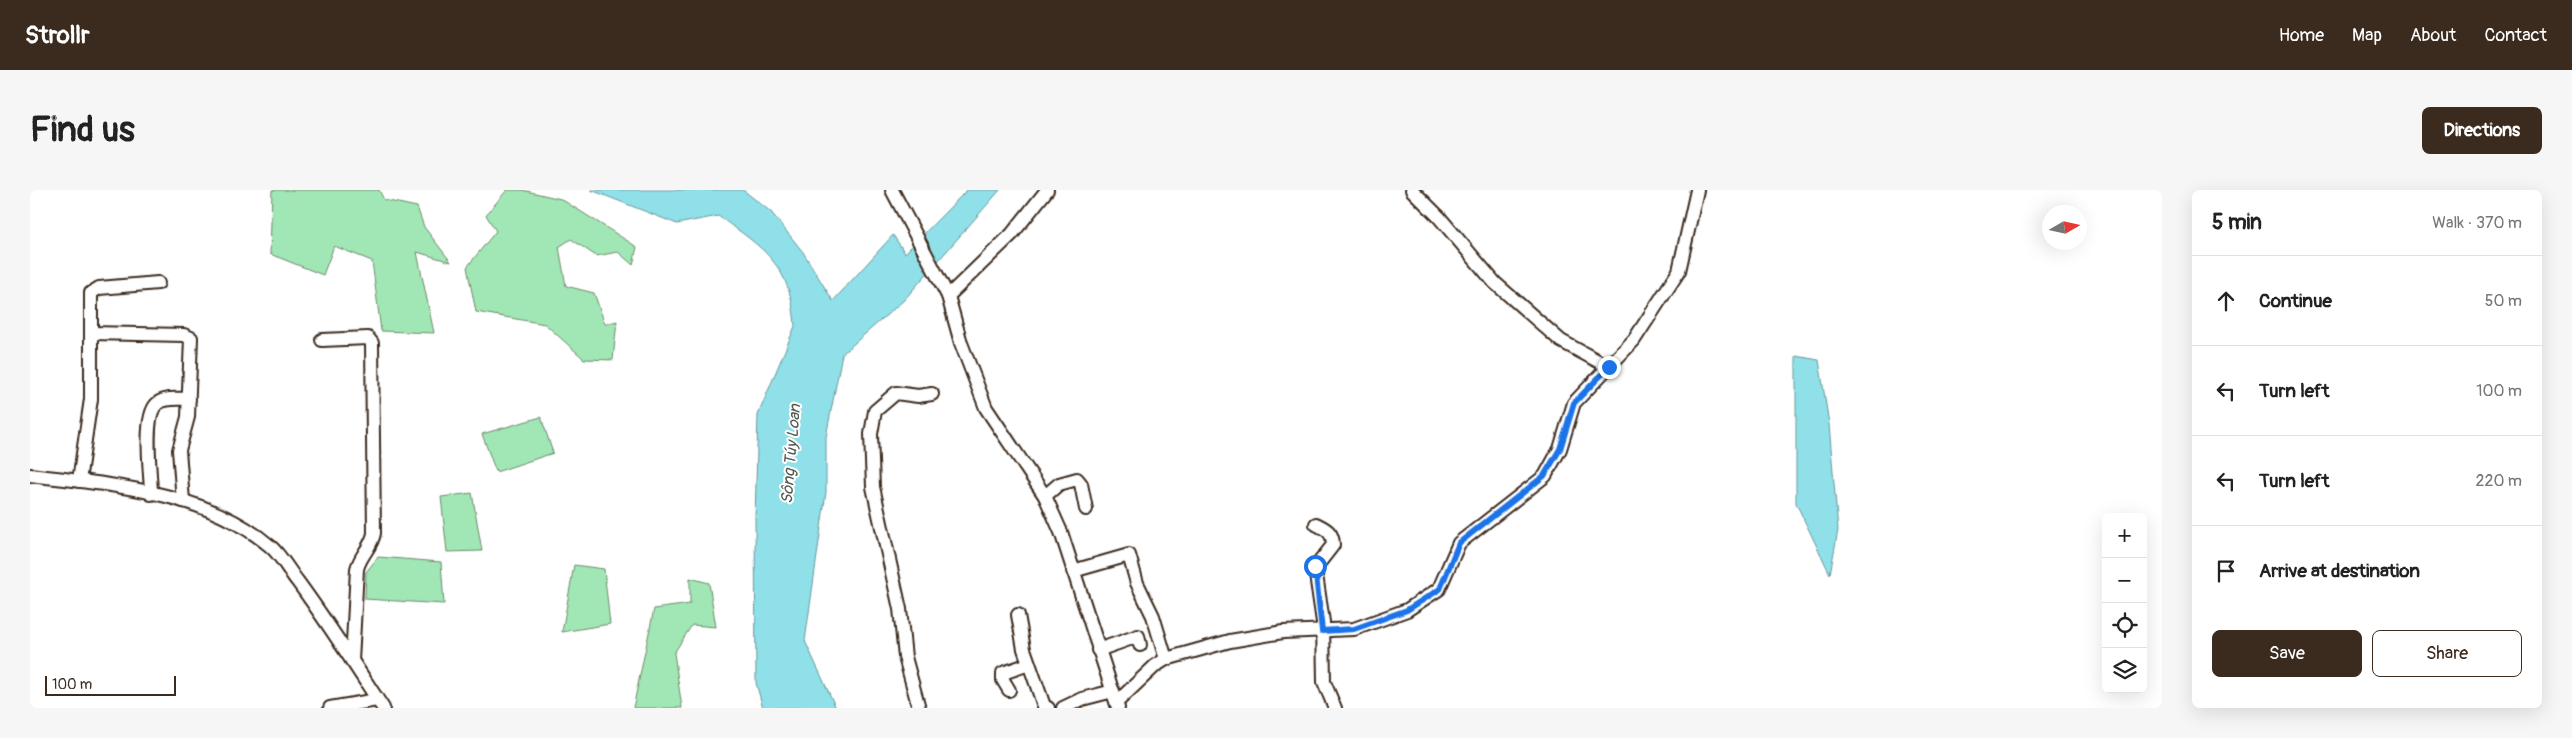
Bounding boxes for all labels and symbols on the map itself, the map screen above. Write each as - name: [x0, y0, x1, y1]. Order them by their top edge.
- north arrow: [2042, 205, 2087, 250]
- route end: [1598, 356, 1621, 379]
- water label: Sông Túy Loan: [777, 403, 805, 505]
- route start: [1304, 555, 1327, 578]
- scale bar: [45, 673, 176, 696]

